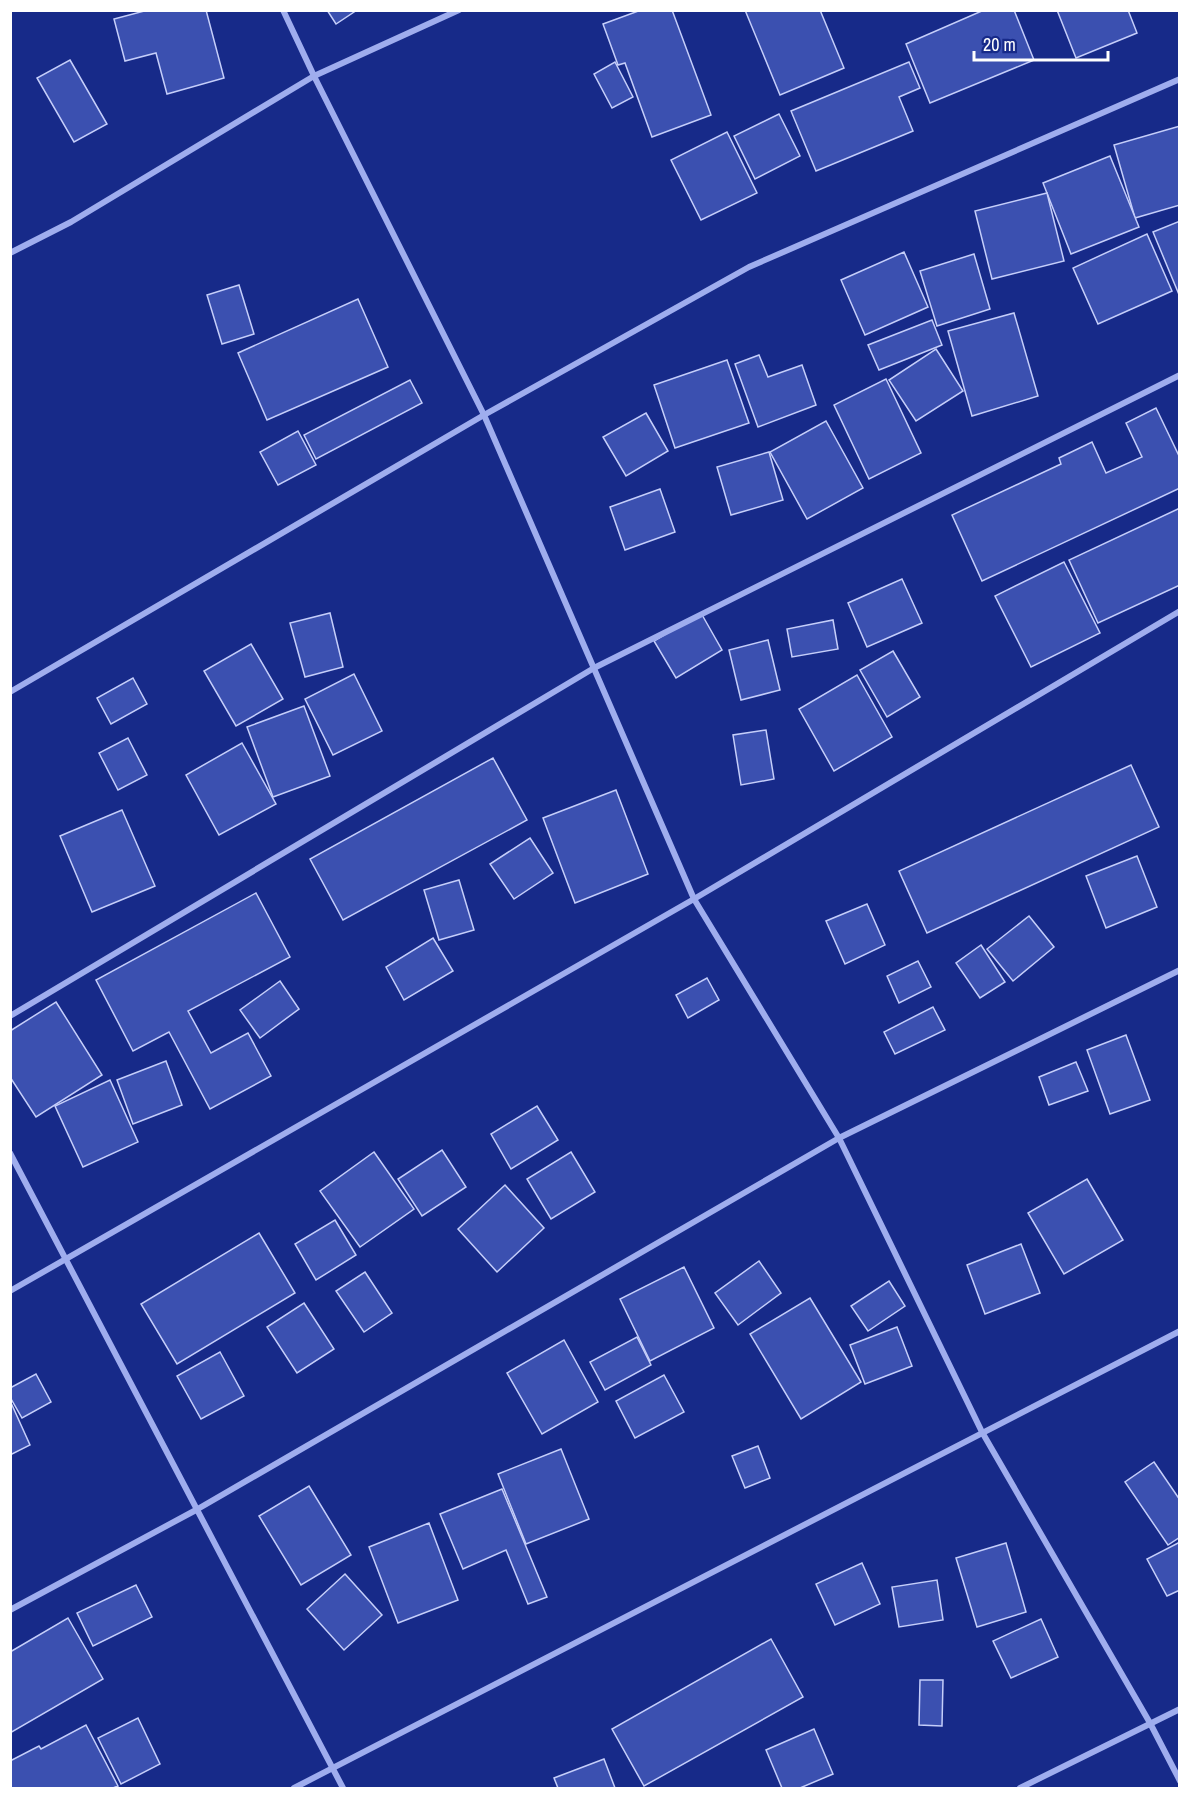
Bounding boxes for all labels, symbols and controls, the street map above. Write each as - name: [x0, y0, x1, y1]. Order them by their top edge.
- scale bar: [974, 24, 1108, 62]
- text: 20 m: [983, 32, 1016, 57]

